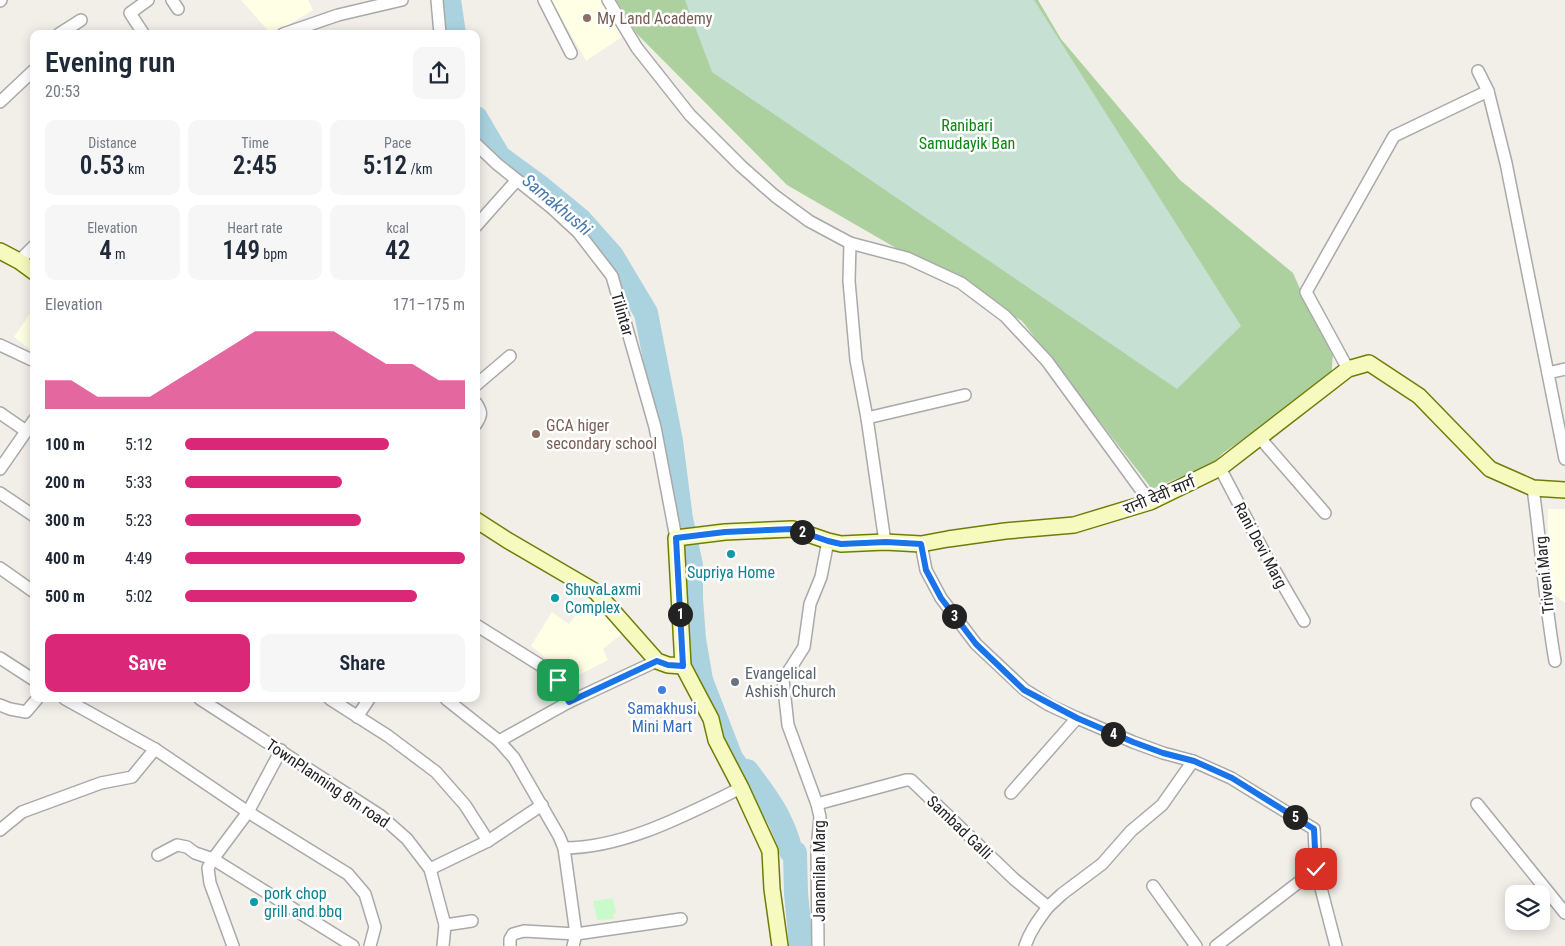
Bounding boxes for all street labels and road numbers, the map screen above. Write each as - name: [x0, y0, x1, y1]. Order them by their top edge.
- street label: Tilintar: [607, 290, 638, 338]
- street label: रानी देवी मार्ग: [1121, 472, 1199, 518]
- street label: Rani Devi Marg: [1230, 499, 1291, 591]
- street label: Triveni Marg: [1531, 535, 1558, 615]
- street label: TownPlanning 8m road: [263, 735, 393, 832]
- street label: Sambad Galli: [923, 792, 996, 863]
- street label: Janamilan Marg: [810, 820, 829, 922]

